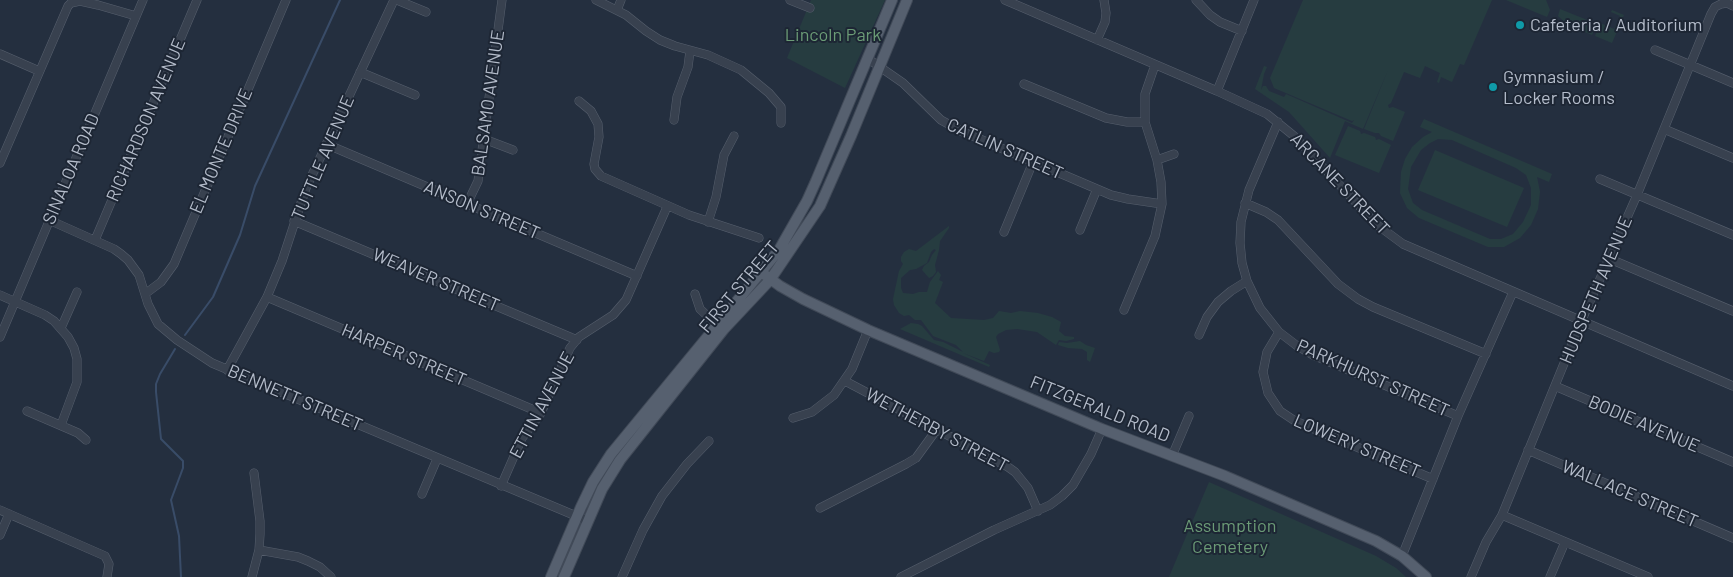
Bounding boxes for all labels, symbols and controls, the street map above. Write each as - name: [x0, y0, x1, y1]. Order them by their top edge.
- place label: Cafeteria / Auditorium: [1530, 14, 1702, 36]
- marker: Cafeteria / Auditorium: [1514, 19, 1526, 31]
- park label: Lincoln Park: [785, 24, 881, 46]
- street label: BALSAMO AVENUE: [467, 29, 509, 177]
- street label: RICHARDSON AVENUE: [102, 35, 190, 205]
- place label: Gymnasium / Locker Rooms: [1503, 66, 1615, 108]
- marker: Gymnasium / Locker Rooms: [1487, 81, 1499, 93]
- street label: EL MONTE DRIVE: [185, 85, 257, 217]
- street label: TUTTLE AVENUE: [287, 93, 359, 223]
- street label: SINALOA ROAD: [38, 110, 104, 228]
- street label: CATLIN STREET: [944, 114, 1066, 184]
- street label: ARCANE STREET: [1286, 128, 1394, 240]
- street label: ANSON STREET: [421, 176, 543, 244]
- street label: HUDSPETH AVENUE: [1555, 213, 1637, 367]
- street label: FIRST STREET: [694, 237, 784, 337]
- street label: WEAVER STREET: [369, 244, 503, 316]
- street label: HARPER STREET: [338, 319, 470, 391]
- street label: PARKHURST STREET: [1293, 335, 1453, 421]
- street label: ETTIN AVENUE: [505, 348, 579, 462]
- street label: BENNETT STREET: [224, 360, 366, 436]
- street label: FITZGERALD ROAD: [1027, 371, 1173, 447]
- street label: WETHERBY STREET: [862, 383, 1012, 477]
- street label: BODIE AVENUE: [1585, 391, 1703, 457]
- street label: LOWERY STREET: [1290, 410, 1424, 482]
- street label: WALLACE STREET: [1559, 456, 1701, 532]
- park label: Assumption Cemetery: [1183, 515, 1277, 558]

